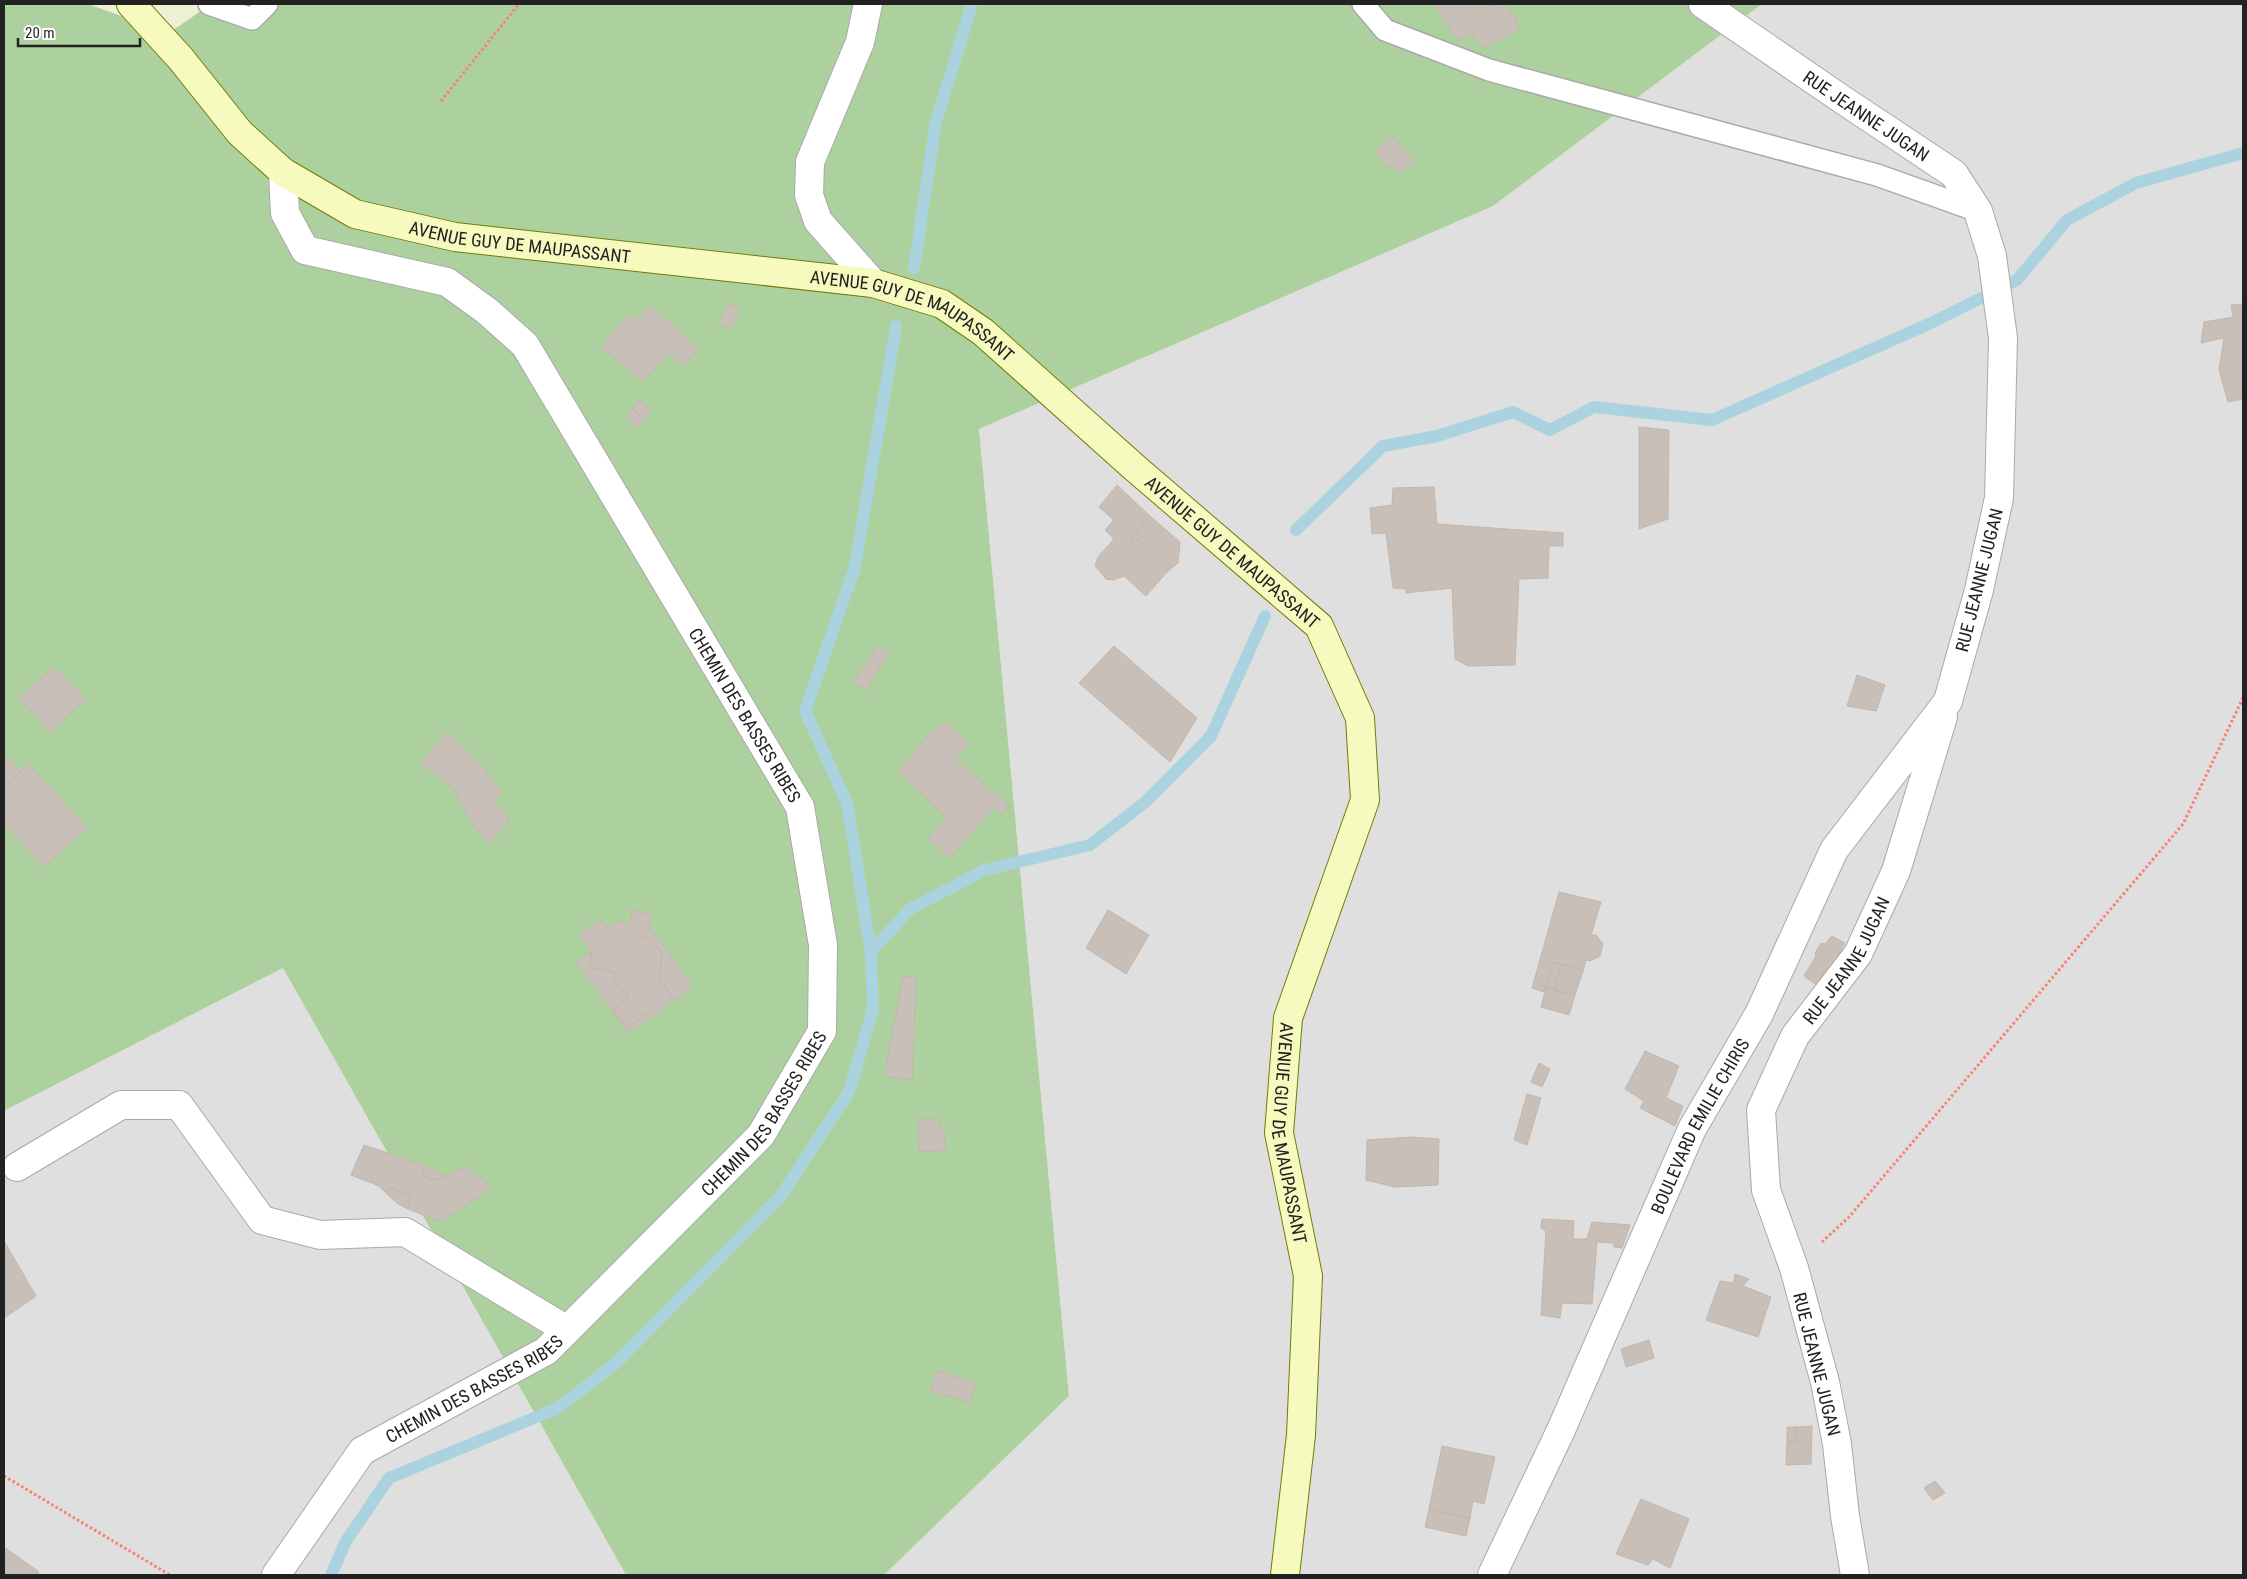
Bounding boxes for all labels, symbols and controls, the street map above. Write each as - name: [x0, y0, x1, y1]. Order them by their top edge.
- scale bar: [18, 15, 140, 47]
- text: 20 m: [25, 24, 55, 42]
- street label: RUE JEANNE JUGAN: [1800, 66, 1934, 165]
- street label: AVENUE GUY DE MAUPASSANT: [407, 216, 632, 267]
- street label: AVENUE GUY DE MAUPASSANT: [809, 266, 1019, 365]
- street label: AVENUE GUY DE MAUPASSANT: [1141, 471, 1324, 633]
- street label: RUE JEANNE JUGAN: [1951, 506, 2007, 654]
- street label: CHEMIN DES BASSES RIBES: [685, 624, 805, 806]
- street label: RUE JEANNE JUGAN: [1798, 893, 1893, 1028]
- street label: AVENUE GUY DE MAUPASSANT: [1268, 1022, 1312, 1245]
- street label: CHEMIN DES BASSES RIBES: [696, 1027, 830, 1200]
- street label: BOULEVARD EMILIE CHIRIS: [1646, 1034, 1753, 1217]
- street label: RUE JEANNE JUGAN: [1789, 1290, 1845, 1438]
- street label: CHEMIN DES BASSES RIBES: [382, 1330, 567, 1447]

